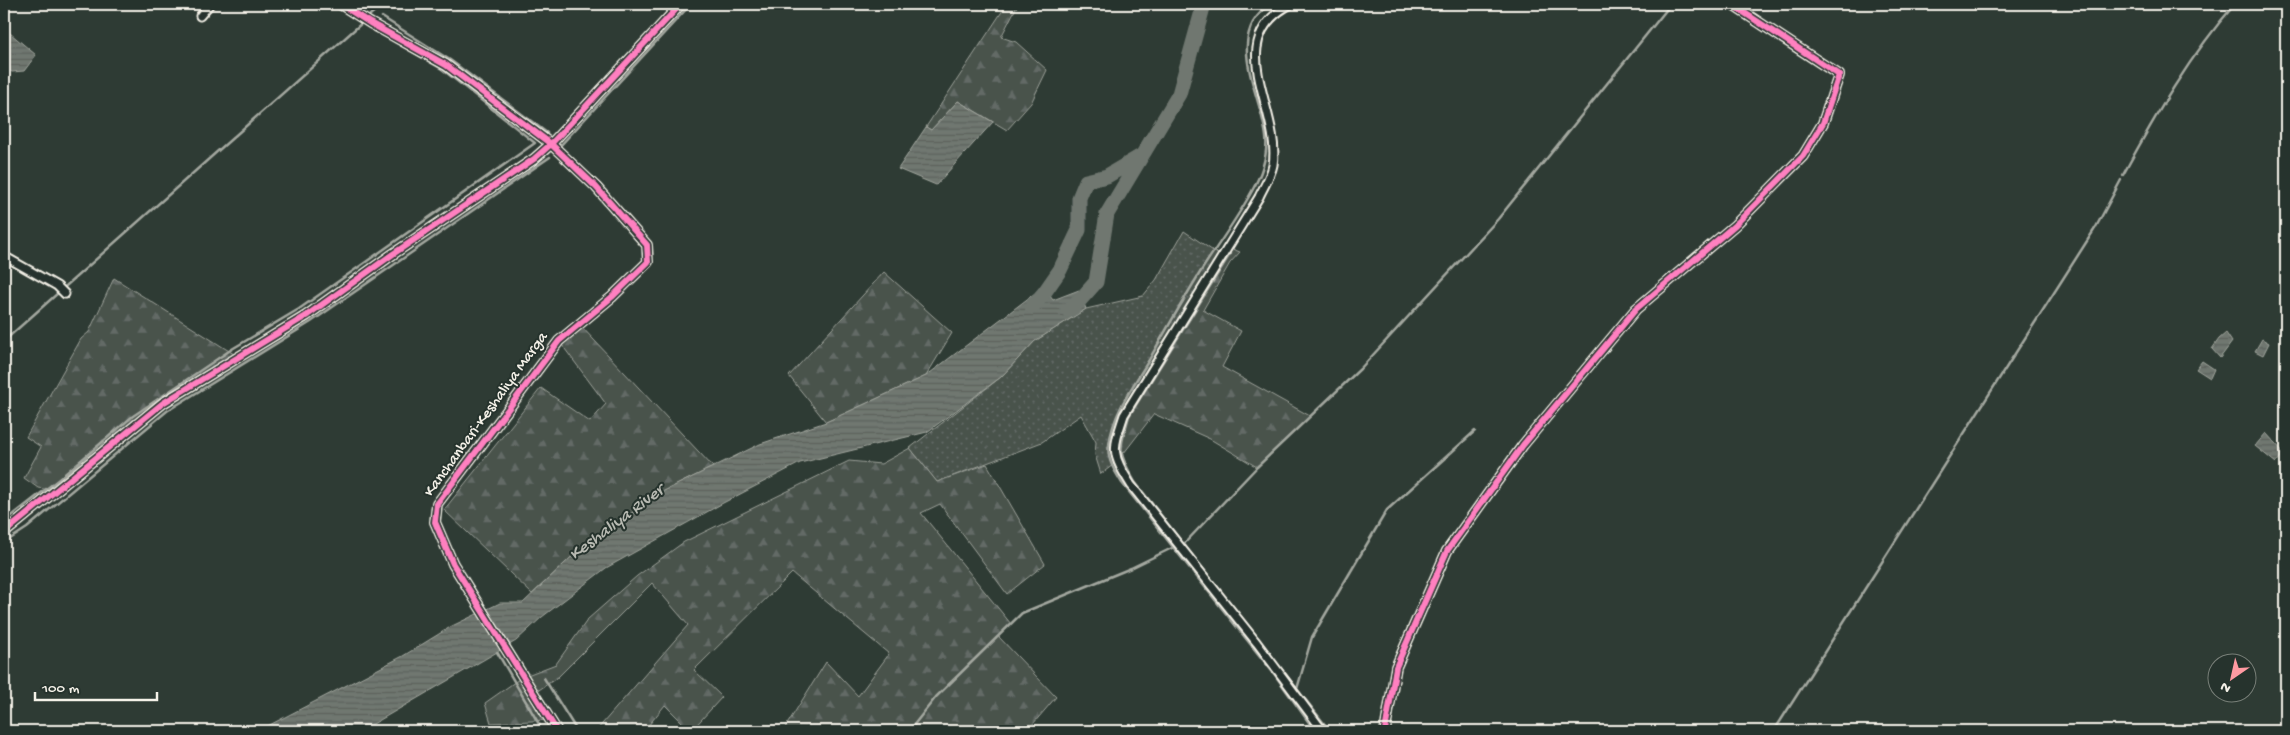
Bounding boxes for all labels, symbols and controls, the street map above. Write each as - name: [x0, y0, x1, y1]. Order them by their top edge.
- street label: Kanchanbari-Keshaliya Marga: [421, 328, 554, 501]
- water label: Keshaliya River: [565, 478, 672, 566]
- north arrow: [2208, 652, 2258, 702]
- scale bar: [35, 670, 158, 702]
- text: N: [2218, 677, 2235, 696]
- text: 100 m: [41, 680, 80, 698]

